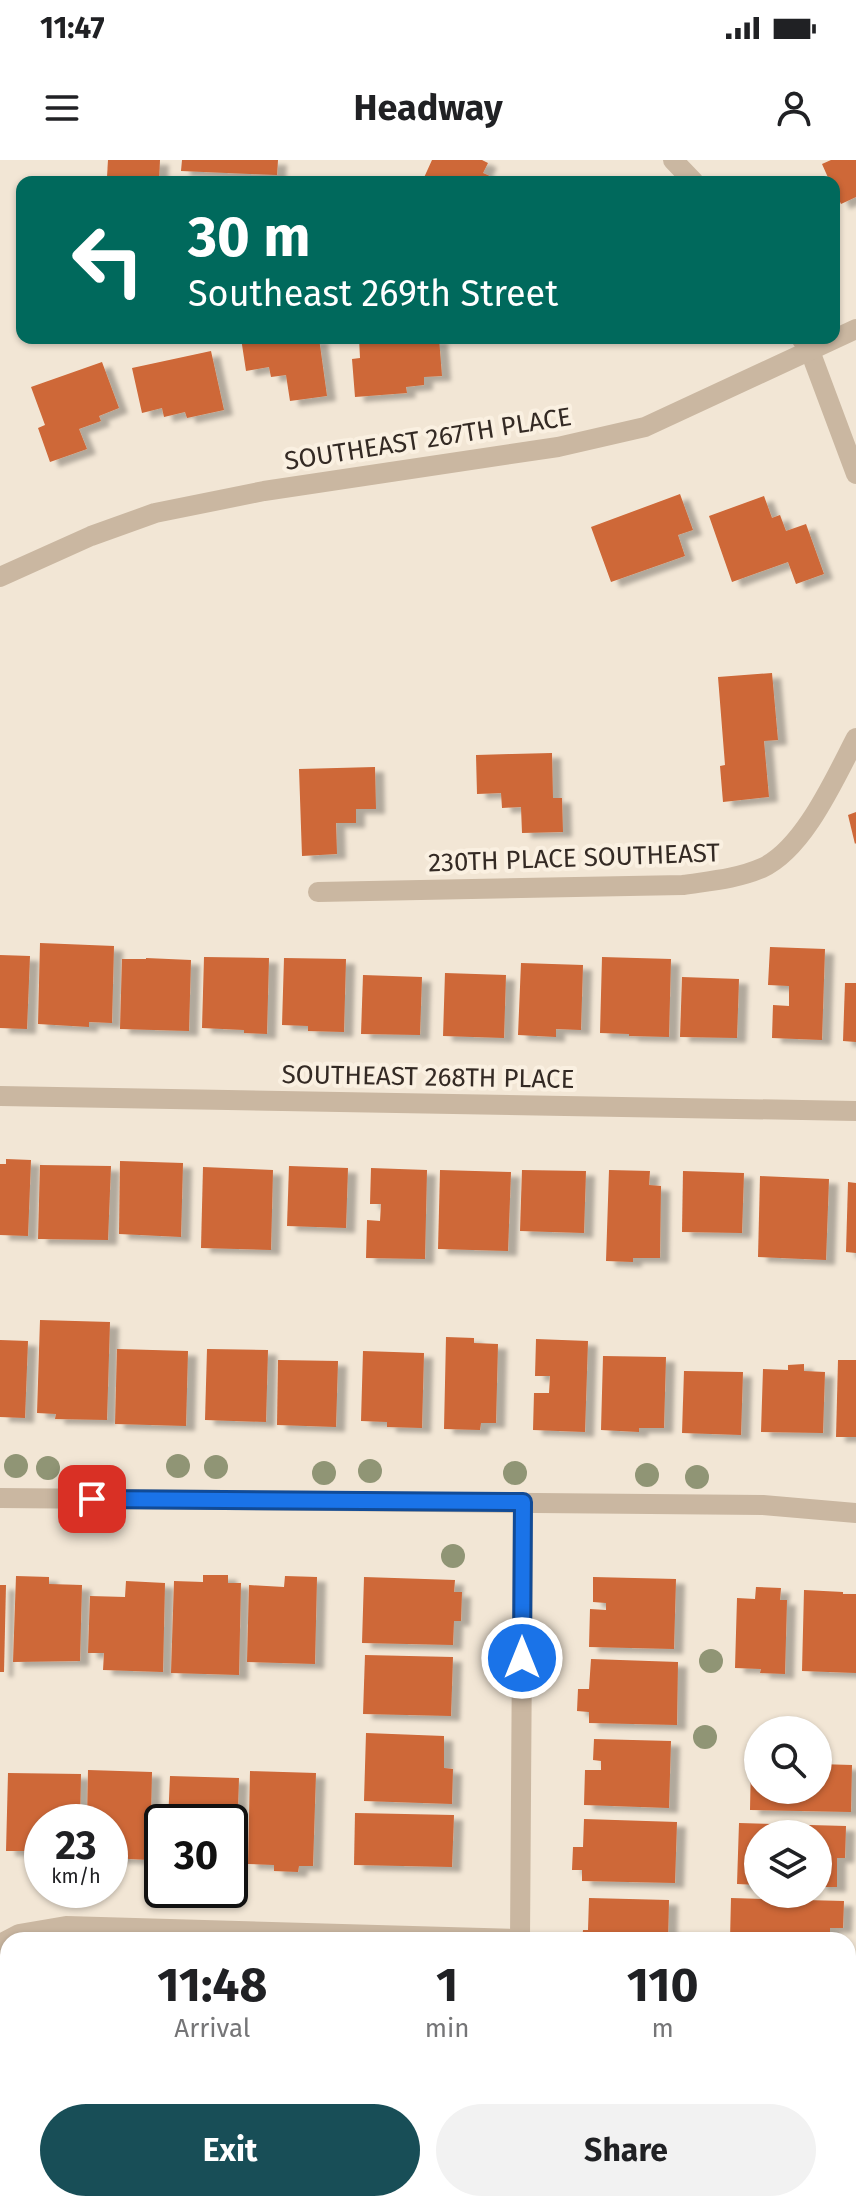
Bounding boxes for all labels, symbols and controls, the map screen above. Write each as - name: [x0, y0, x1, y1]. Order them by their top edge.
- text: 11:47: [40, 10, 105, 46]
- icon: menu: [40, 86, 84, 130]
- text: Headway: [353, 86, 503, 130]
- icon: person: [772, 86, 816, 130]
- text: 30 m: [188, 204, 310, 271]
- icon: left: [56, 208, 160, 312]
- text: Southeast 269th Street: [188, 272, 558, 316]
- street label: SOUTHEAST 267TH PLACE: [282, 401, 574, 477]
- street label: 230TH PLACE SOUTHEAST: [428, 837, 721, 879]
- street label: SOUTHEAST 268TH PLACE: [281, 1059, 575, 1095]
- pin: [58, 1465, 126, 1533]
- icon: arrive: [70, 1477, 114, 1521]
- position arrow: [480, 1616, 564, 1700]
- map controls: [744, 1716, 832, 1908]
- button: search: [744, 1716, 832, 1804]
- speed limit sign: 30: [144, 1804, 248, 1908]
- button: layers: [744, 1820, 832, 1908]
- text: 23: [55, 1822, 97, 1870]
- text: km/h: [51, 1864, 101, 1888]
- text: 11:48: [157, 1956, 267, 2014]
- text: 1: [436, 1956, 458, 2014]
- text: 110: [627, 1956, 699, 2014]
- text: Arrival: [174, 2013, 250, 2044]
- text: min: [425, 2013, 470, 2044]
- text: m: [652, 2013, 674, 2044]
- button: Exit: [40, 2104, 420, 2196]
- button: Share: [436, 2104, 816, 2196]

